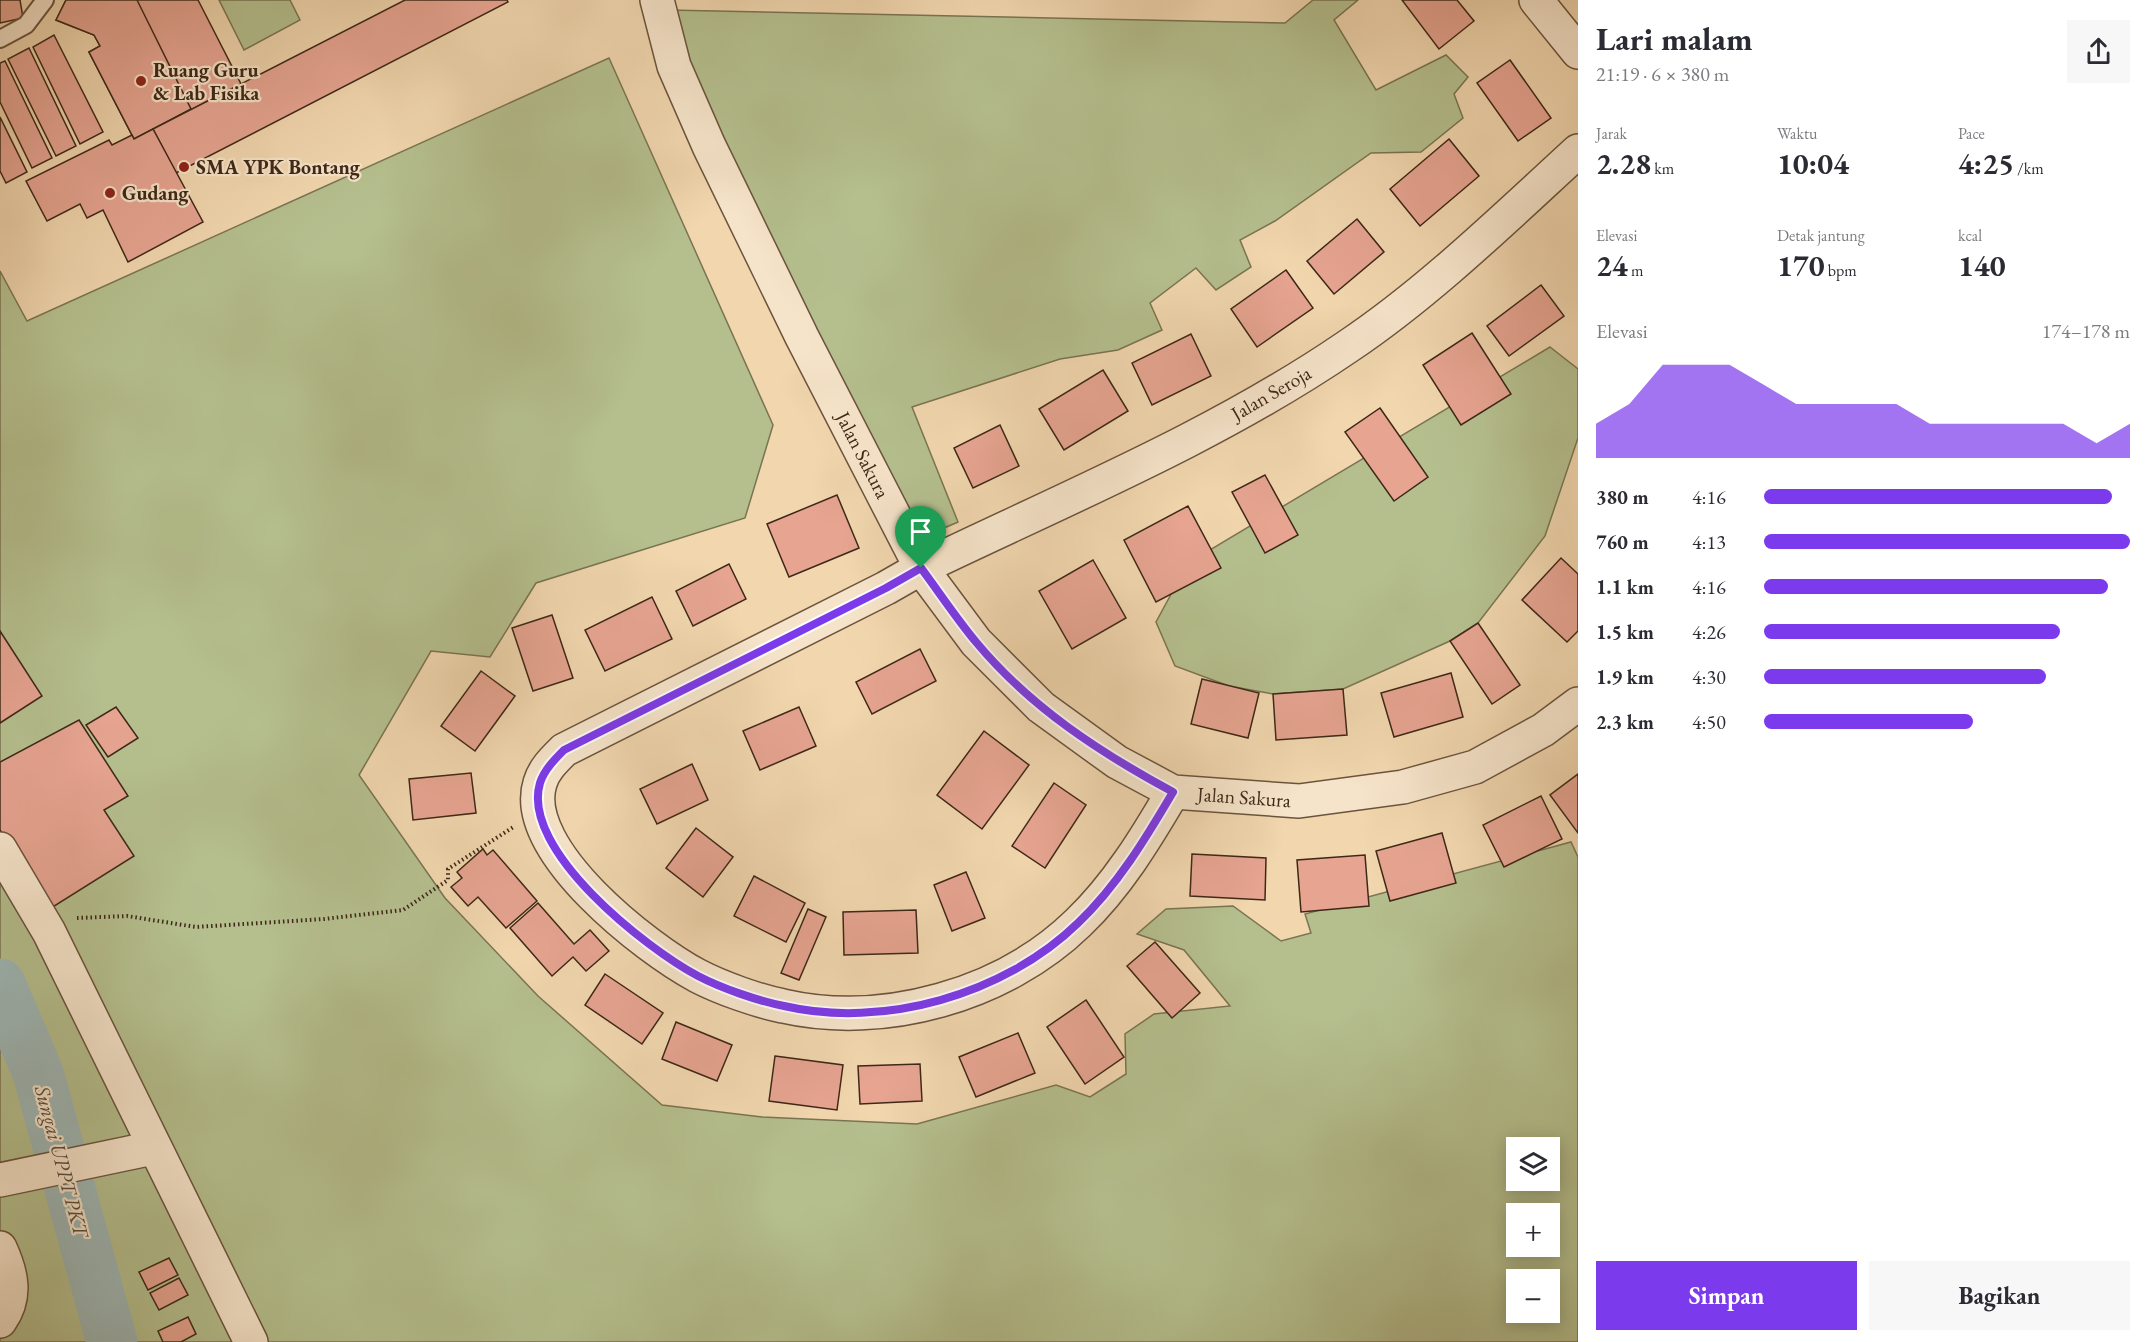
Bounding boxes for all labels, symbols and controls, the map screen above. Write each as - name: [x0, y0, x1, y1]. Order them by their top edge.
- text: Lari malam: [1596, 17, 1753, 60]
- button: share: [2067, 20, 2130, 83]
- place label: Ruang Guru & Lab Fisika: [153, 57, 260, 106]
- text: 21:19 · 6 × 380 m: [1596, 61, 1729, 87]
- marker: Ruang Guru & Lab Fisika: [134, 74, 148, 88]
- text: Jarak: [1596, 123, 1627, 144]
- text: Waktu: [1777, 123, 1817, 144]
- text: Pace: [1958, 123, 1985, 144]
- text: 2.28: [1596, 144, 1651, 183]
- text: 10:04: [1777, 144, 1849, 183]
- text: 4:25: [1958, 144, 2014, 183]
- place label: SMA YPK Bontang: [196, 154, 361, 180]
- text: km: [1651, 158, 1674, 179]
- text: /km: [2014, 158, 2044, 179]
- marker: SMA YPK Bontang: [177, 160, 191, 174]
- place label: Gudang: [122, 180, 190, 206]
- marker: Gudang: [103, 186, 117, 200]
- text: Elevasi: [1596, 225, 1637, 246]
- text: Detak jantung: [1777, 225, 1865, 246]
- text: kcal: [1958, 225, 1982, 246]
- text: 24: [1596, 246, 1628, 285]
- text: 170: [1777, 246, 1825, 285]
- text: 140: [1958, 246, 2006, 285]
- text: m: [1628, 260, 1643, 281]
- text: bpm: [1825, 260, 1857, 281]
- text: Elevasi: [1596, 318, 1648, 344]
- text: 174–178 m: [2042, 318, 2130, 344]
- street label: Jalan Seroja: [1225, 360, 1316, 427]
- street label: Jalan Sakura: [829, 405, 896, 503]
- text: 380 m: [1596, 484, 1649, 510]
- text: 4:16: [1692, 484, 1726, 510]
- pin: [895, 506, 946, 568]
- icon: arrive: [904, 515, 937, 548]
- text: 760 m: [1596, 529, 1649, 555]
- text: 4:13: [1692, 529, 1726, 555]
- text: 1.1 km: [1596, 574, 1654, 600]
- text: 4:16: [1692, 574, 1726, 600]
- text: 1.5 km: [1596, 619, 1654, 645]
- text: 4:26: [1692, 619, 1726, 645]
- text: 1.9 km: [1596, 664, 1654, 690]
- text: 4:30: [1692, 664, 1726, 690]
- text: 2.3 km: [1596, 709, 1654, 735]
- text: 4:50: [1692, 709, 1726, 735]
- street label: Jalan Sakura: [1194, 781, 1292, 813]
- water label: Sungai UPPT PKT: [29, 1082, 96, 1242]
- map controls: [1506, 1137, 1560, 1323]
- button: layers: [1506, 1137, 1560, 1191]
- button: +: [1506, 1203, 1560, 1257]
- button: Simpan: [1596, 1261, 1857, 1330]
- button: Bagikan: [1869, 1261, 2130, 1330]
- button: −: [1506, 1269, 1560, 1323]

